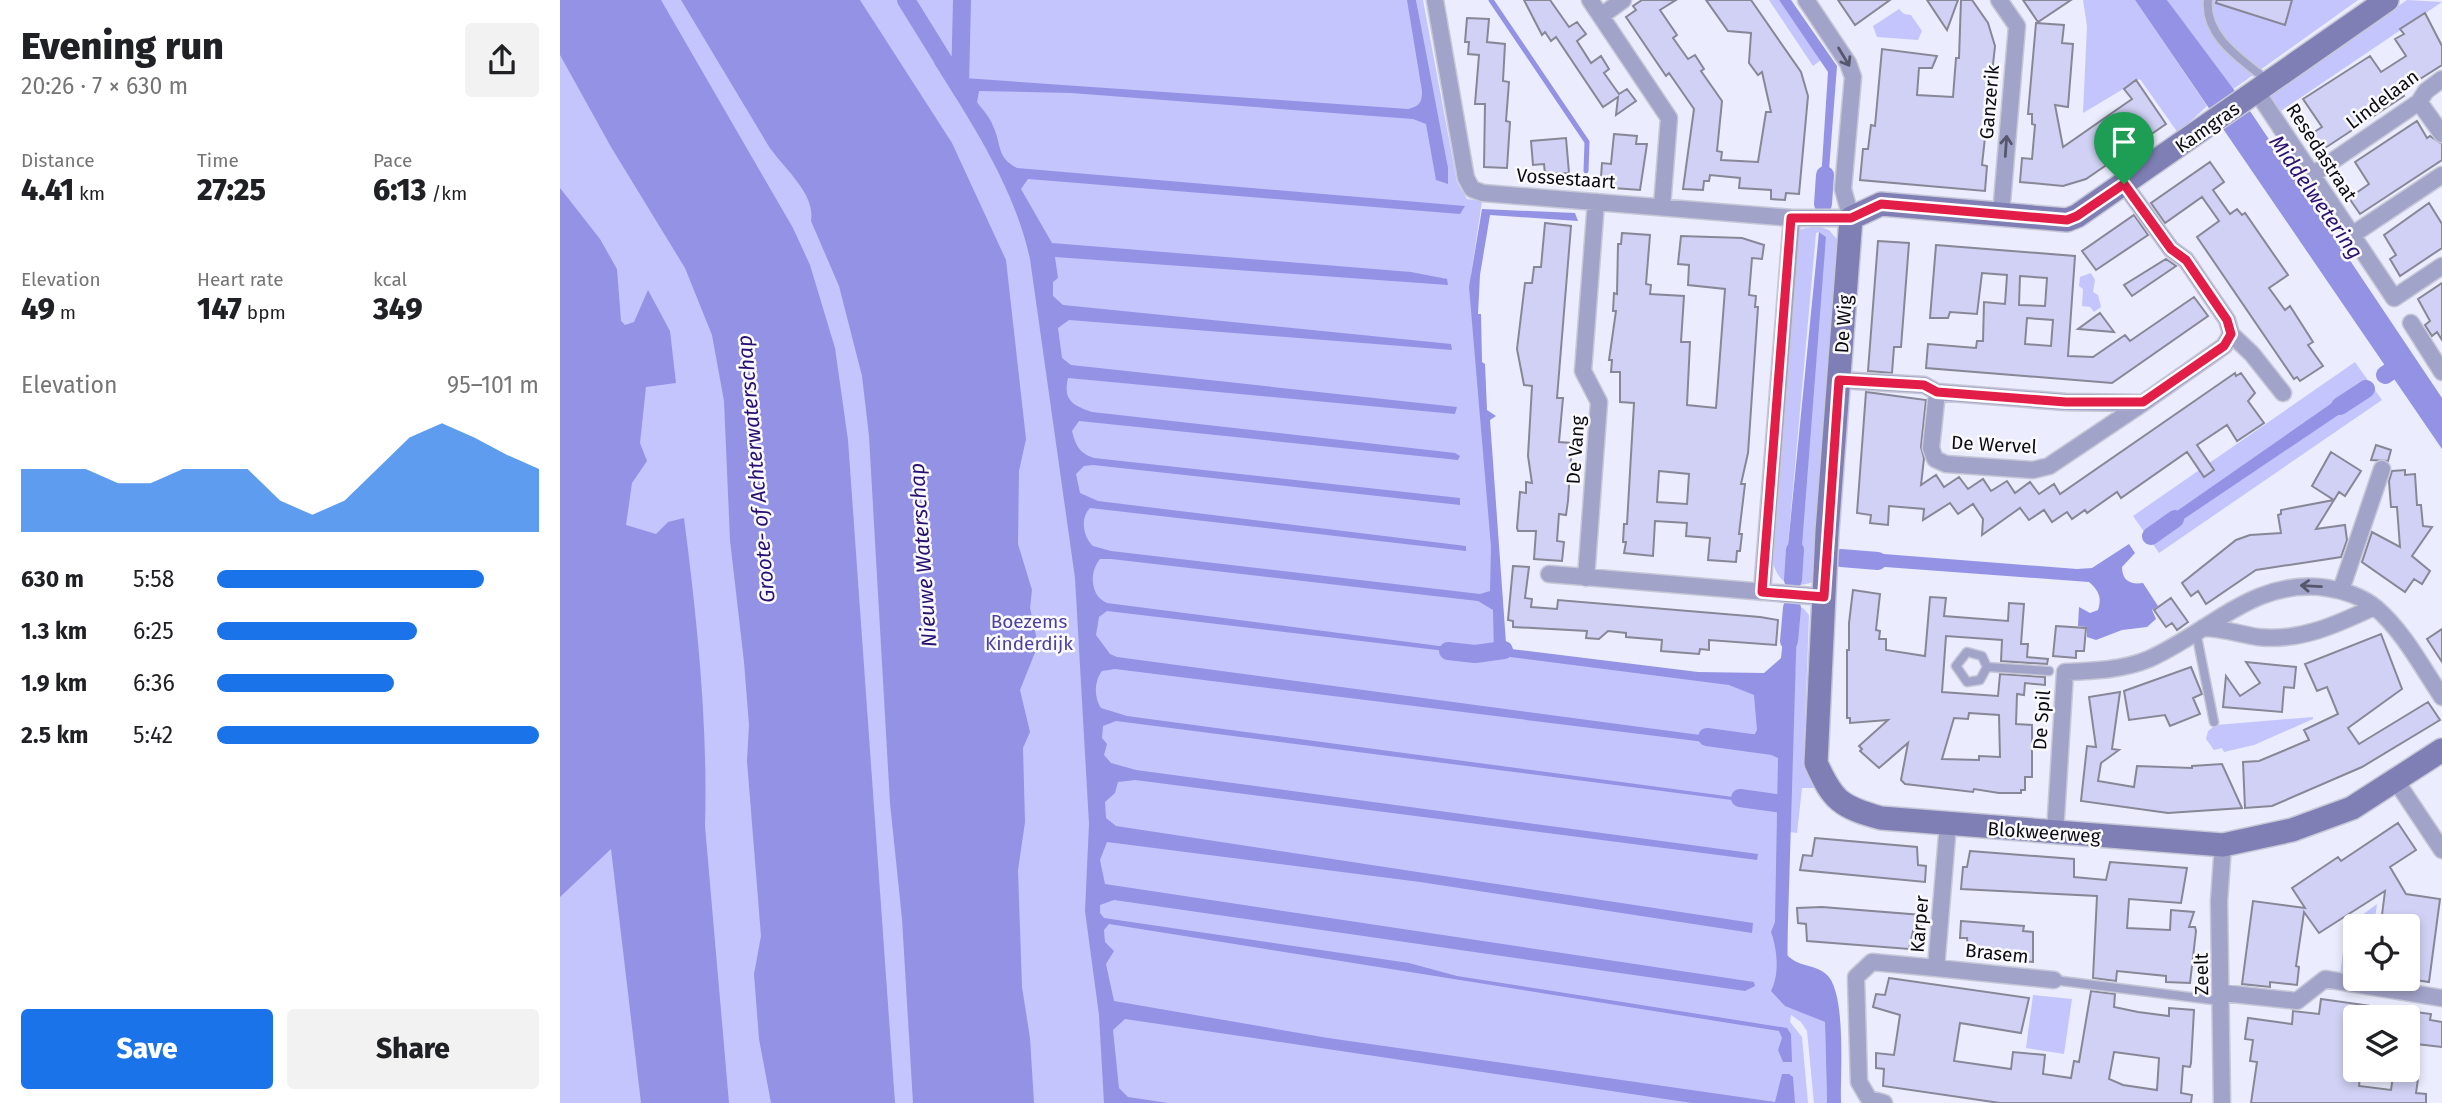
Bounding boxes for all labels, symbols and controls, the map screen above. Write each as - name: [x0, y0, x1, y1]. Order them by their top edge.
- text: Evening run: [21, 23, 224, 69]
- button: share: [465, 23, 539, 97]
- one-way arrow: [1837, 46, 1851, 66]
- street label: Ganzerik: [1975, 64, 2004, 140]
- street label: Lindelaan: [2341, 65, 2423, 134]
- text: 20:26 · 7 × 630 m: [21, 72, 188, 100]
- street label: Kamgras: [2171, 97, 2244, 158]
- street label: Resedastraat: [2281, 99, 2362, 206]
- pin: [2094, 112, 2154, 184]
- icon: arrive: [2105, 123, 2143, 161]
- water label: Middelwetering: [2264, 130, 2368, 264]
- one-way arrow: [2000, 135, 2013, 158]
- text: Distance: [21, 149, 95, 172]
- text: Time: [197, 149, 239, 172]
- text: Pace: [373, 149, 412, 172]
- street label: Vossestaart: [1516, 164, 1617, 193]
- text: 4.41: [21, 172, 74, 208]
- text: 27:25: [197, 172, 266, 208]
- text: 6:13: [373, 172, 426, 208]
- text: km: [74, 182, 105, 205]
- text: /km: [426, 182, 467, 205]
- text: Elevation: [21, 268, 101, 291]
- text: Heart rate: [197, 268, 284, 291]
- text: kcal: [373, 268, 407, 291]
- text: 49: [21, 291, 55, 327]
- text: 147: [197, 291, 242, 327]
- text: 349: [373, 291, 423, 327]
- street label: De Wig: [1830, 294, 1857, 354]
- text: m: [55, 301, 76, 324]
- text: bpm: [242, 301, 286, 324]
- water label: Groote- of Achterwaterschap: [731, 334, 781, 604]
- text: Elevation: [21, 371, 117, 399]
- text: 95–101 m: [447, 371, 539, 399]
- street label: De Vang: [1562, 415, 1589, 485]
- street label: De Wervel: [1950, 431, 2038, 458]
- water label: Nieuwe Waterschap: [904, 462, 942, 648]
- text: 630 m: [21, 565, 84, 593]
- text: 5:58: [133, 565, 174, 593]
- one-way arrow: [2299, 580, 2322, 593]
- park label: Boezems Kinderdijk: [985, 610, 1073, 655]
- text: 1.3 km: [21, 617, 87, 645]
- text: 6:25: [133, 617, 174, 645]
- text: 1.9 km: [21, 669, 87, 697]
- text: 6:36: [133, 669, 175, 697]
- street label: De Spil: [2028, 689, 2055, 751]
- text: 2.5 km: [21, 721, 89, 749]
- text: 5:42: [133, 721, 173, 749]
- street label: Blokweerweg: [1987, 817, 2101, 848]
- street label: Karper: [1906, 894, 1934, 954]
- map controls: [2343, 914, 2420, 1082]
- button: locate: [2343, 914, 2420, 991]
- street label: Brasem: [1964, 939, 2030, 968]
- street label: Zeelt: [2190, 952, 2213, 996]
- button: layers: [2343, 1005, 2420, 1082]
- button: Save: [21, 1009, 273, 1089]
- button: Share: [287, 1009, 539, 1089]

